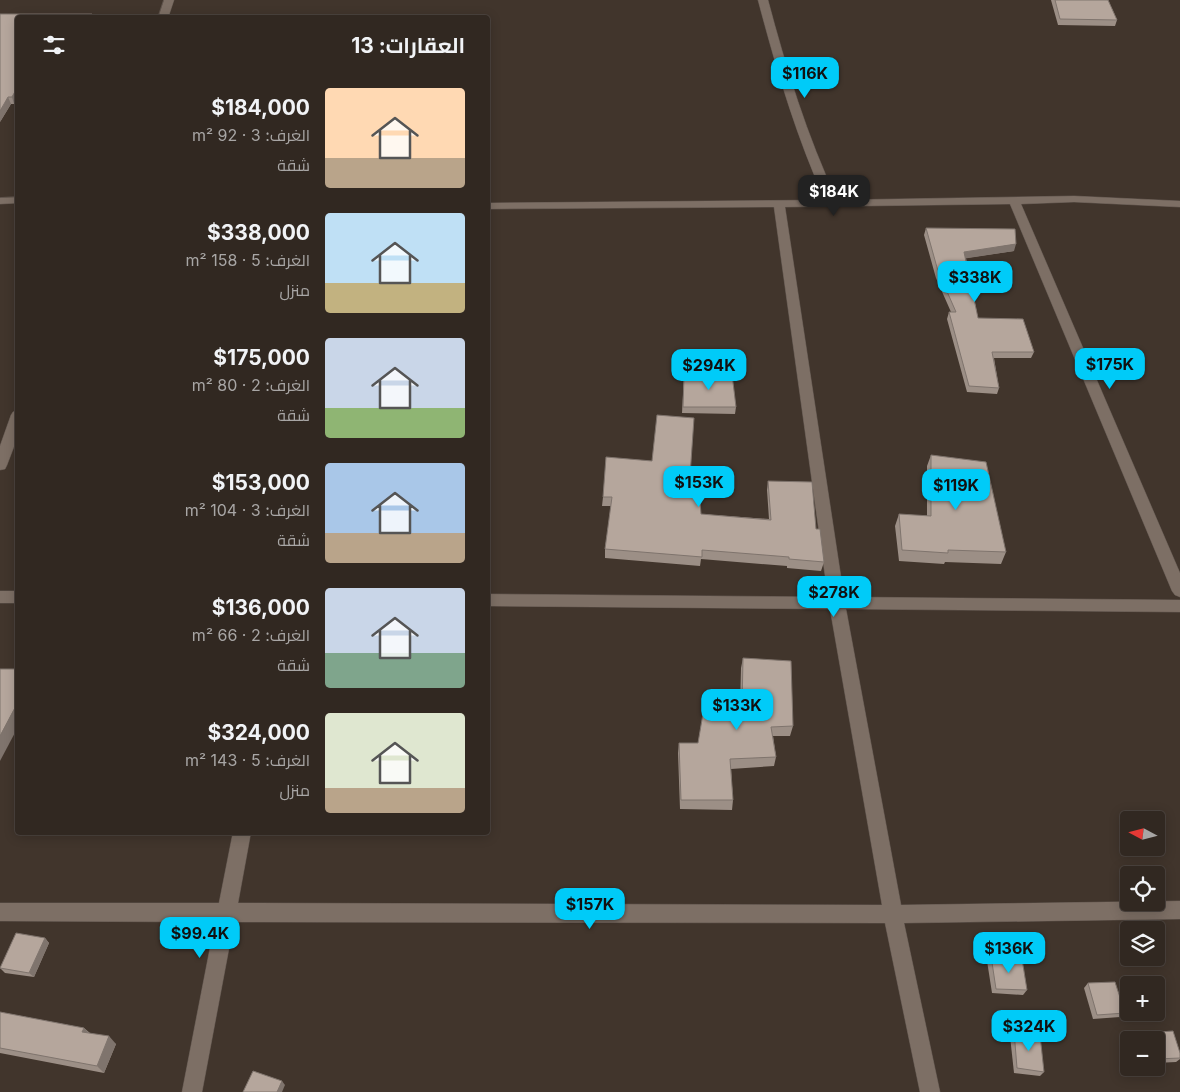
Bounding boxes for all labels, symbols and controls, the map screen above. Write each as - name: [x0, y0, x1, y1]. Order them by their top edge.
- icon: filters: [40, 31, 68, 59]
- text: العقارات: 13: [351, 33, 465, 58]
- pin: $116K: [770, 56, 840, 99]
- text: $116K: [782, 63, 828, 83]
- text: $184,000: [211, 95, 310, 120]
- icon: home: [365, 108, 425, 168]
- text: الغرف: 3 · 92 m²: [192, 125, 310, 145]
- text: شقة: [277, 155, 310, 175]
- pin: $184K: [799, 174, 869, 217]
- text: $184K: [809, 181, 859, 201]
- text: $338,000: [207, 220, 310, 245]
- icon: home: [365, 233, 425, 293]
- text: الغرف: 5 · 158 m²: [186, 250, 310, 270]
- pin: $338K: [940, 260, 1010, 303]
- text: $338K: [948, 267, 1002, 287]
- text: منزل: [280, 280, 310, 300]
- text: $175,000: [213, 345, 310, 370]
- pin: $294K: [674, 348, 744, 391]
- pin: $175K: [1075, 348, 1145, 390]
- text: $175K: [1086, 354, 1134, 374]
- text: $294K: [682, 355, 736, 375]
- icon: home: [365, 358, 425, 418]
- text: الغرف: 2 · 80 m²: [192, 375, 310, 395]
- text: شقة: [277, 405, 310, 425]
- pin: $153K: [664, 466, 734, 508]
- pin: $119K: [921, 468, 991, 511]
- text: $153,000: [212, 470, 310, 495]
- text: $153K: [674, 472, 724, 492]
- text: $119K: [933, 475, 979, 495]
- icon: home: [365, 483, 425, 543]
- text: الغرف: 3 · 104 m²: [185, 500, 310, 520]
- text: شقة: [277, 530, 310, 550]
- pin: $278K: [799, 576, 869, 618]
- text: $278K: [808, 582, 860, 602]
- text: $136,000: [212, 595, 310, 620]
- icon: home: [365, 608, 425, 668]
- text: الغرف: 2 · 66 m²: [192, 625, 310, 645]
- text: شقة: [277, 655, 310, 675]
- pin: $133K: [702, 688, 772, 731]
- text: $133K: [712, 695, 762, 715]
- text: $324,000: [207, 720, 310, 745]
- icon: home: [365, 733, 425, 793]
- text: الغرف: 5 · 143 m²: [185, 750, 310, 770]
- text: منزل: [280, 780, 310, 800]
- north arrow: [1120, 811, 1165, 856]
- map controls: [1120, 811, 1165, 1076]
- button: locate: [1120, 866, 1165, 911]
- pin: $157K: [555, 888, 625, 930]
- text: $157K: [566, 894, 614, 914]
- pin: $99.4K: [159, 916, 241, 959]
- button: layers: [1120, 921, 1165, 966]
- text: $99.4K: [171, 923, 229, 943]
- pin: $136K: [974, 932, 1044, 974]
- text: $136K: [984, 938, 1034, 958]
- button: +: [1120, 976, 1165, 1021]
- pin: $324K: [994, 1010, 1064, 1052]
- text: $324K: [1003, 1016, 1055, 1036]
- button: −: [1120, 1031, 1165, 1076]

